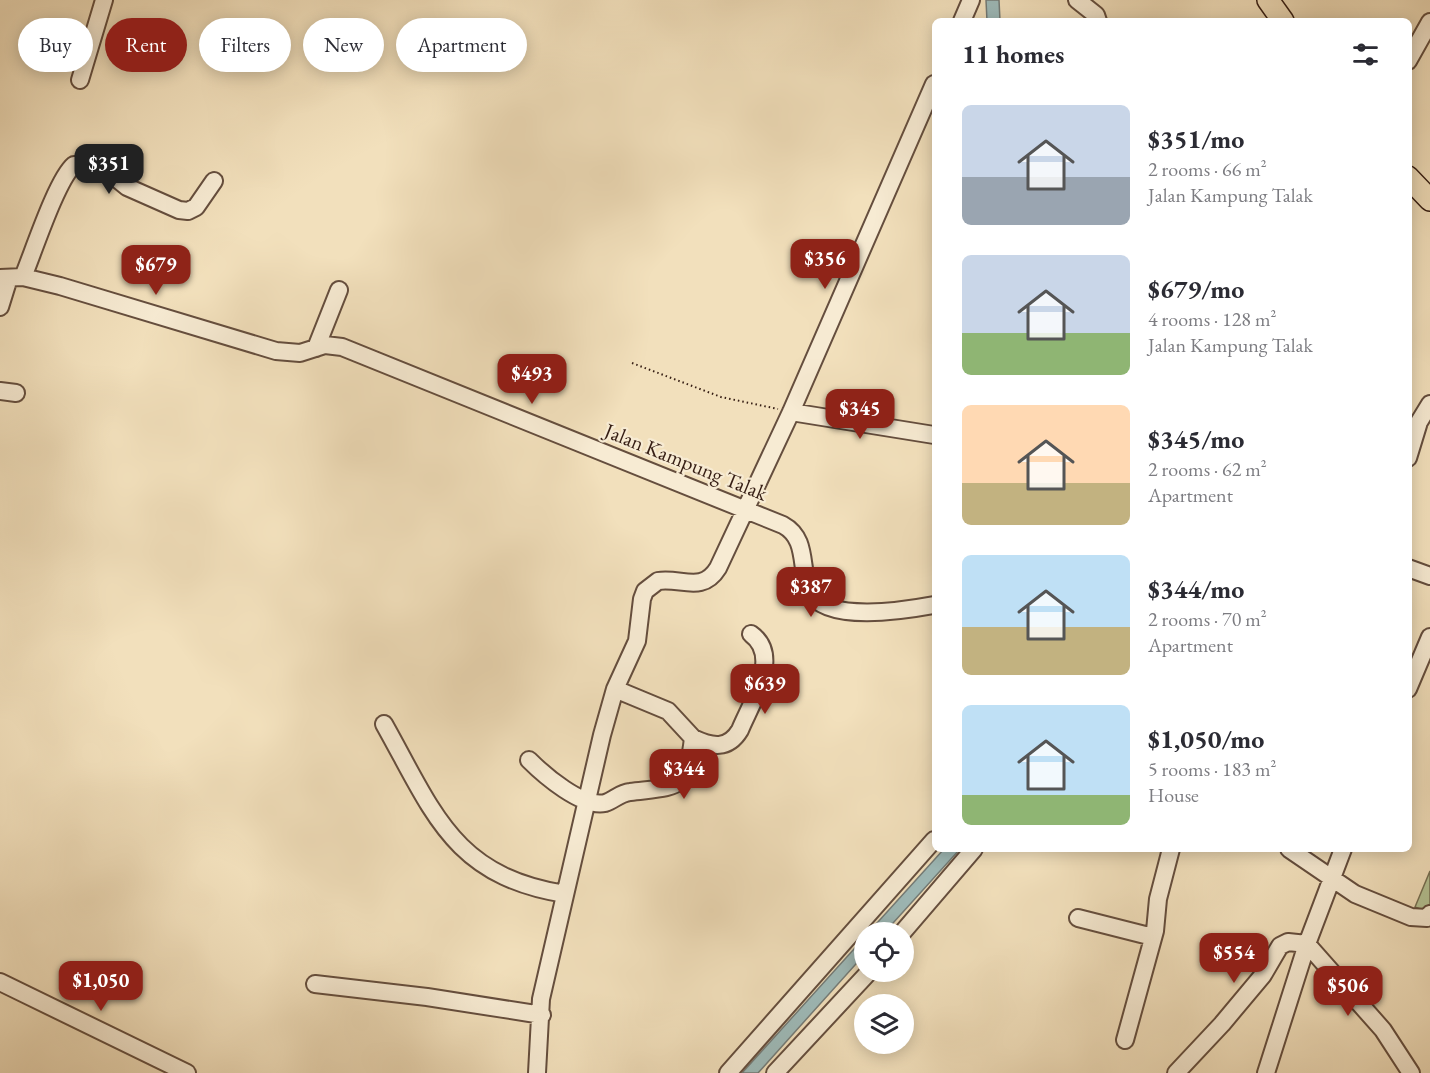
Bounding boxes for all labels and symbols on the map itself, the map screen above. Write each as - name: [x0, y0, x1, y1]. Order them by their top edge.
- pin: $351: [73, 144, 145, 195]
- pin: $356: [789, 239, 861, 290]
- pin: $679: [120, 245, 192, 296]
- pin: $493: [496, 354, 568, 405]
- pin: $345: [824, 389, 896, 440]
- street label: Jalan Kampung Talak: [599, 416, 773, 507]
- pin: $387: [775, 567, 847, 618]
- pin: $639: [729, 664, 801, 715]
- pin: $344: [648, 749, 720, 800]
- pin: $554: [1198, 933, 1270, 984]
- pin: $1,050: [52, 961, 150, 1012]
- pin: $506: [1312, 966, 1384, 1017]

